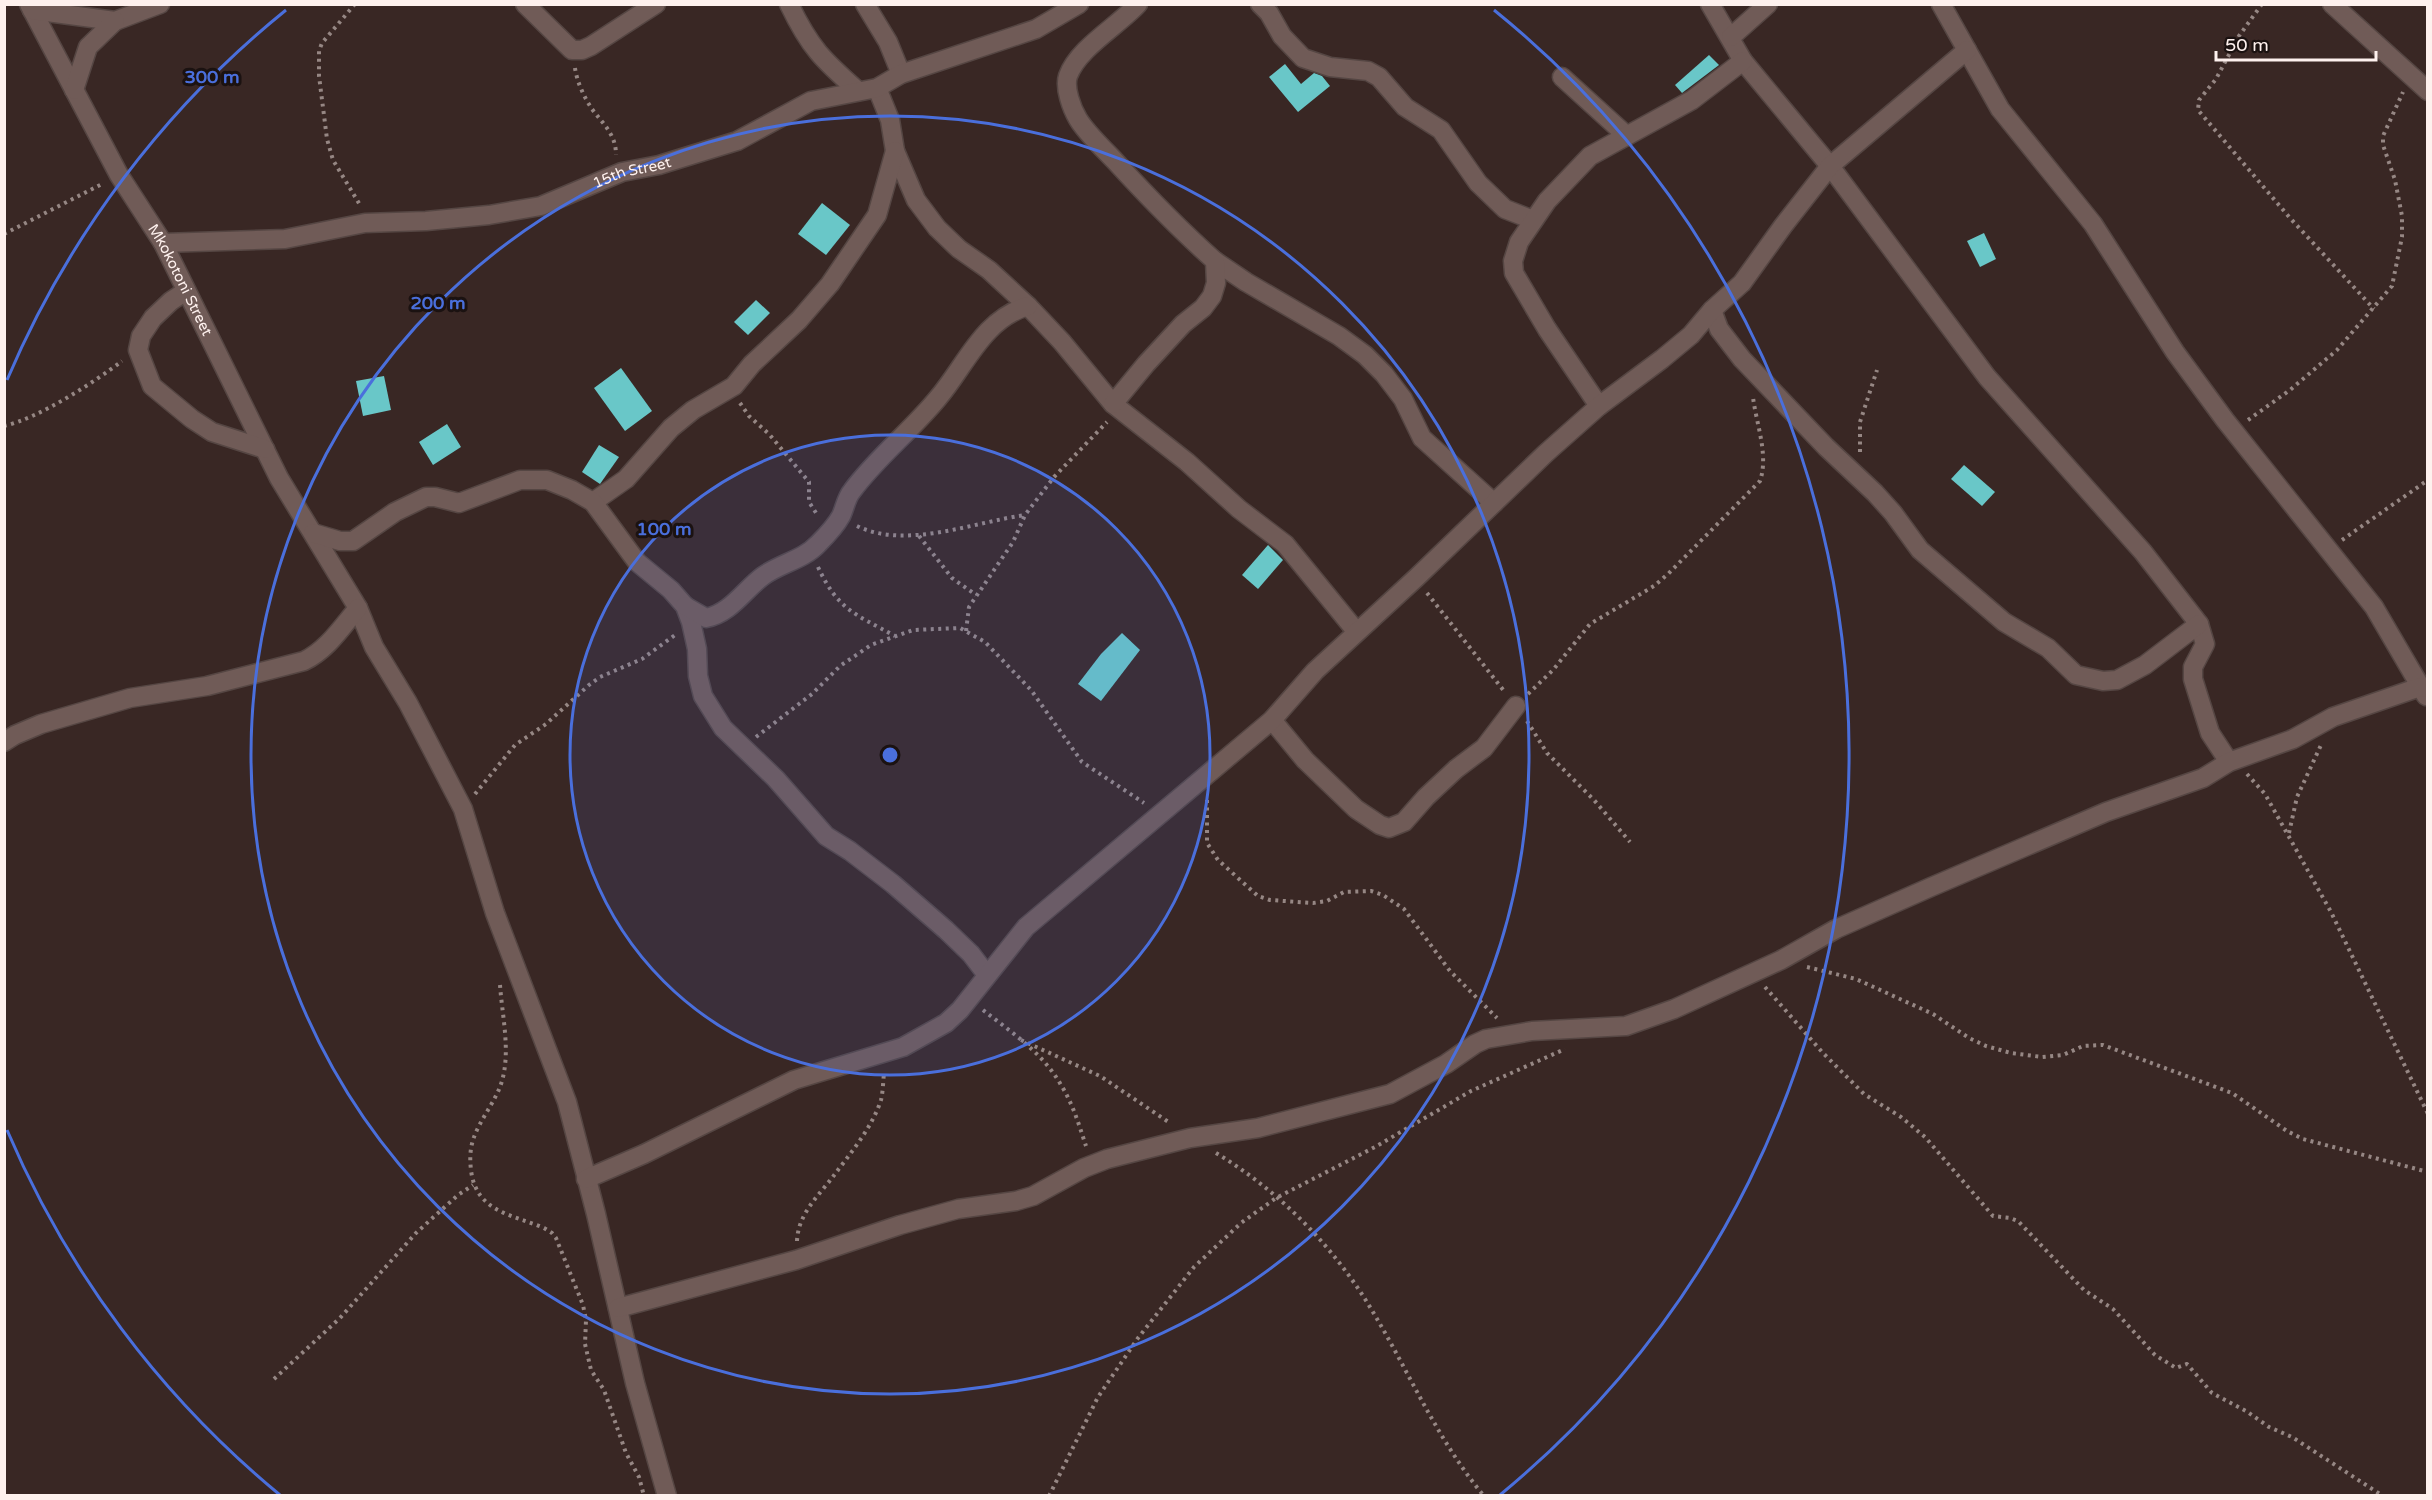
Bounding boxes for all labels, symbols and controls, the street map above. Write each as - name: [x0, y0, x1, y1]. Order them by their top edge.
- scale bar: [2216, 24, 2376, 62]
- text: 50 m: [2225, 34, 2269, 56]
- text: 300 m: [184, 66, 240, 88]
- street label: 15th Street: [590, 153, 673, 192]
- street label: Mkokotoni Street: [144, 221, 216, 339]
- text: 200 m: [410, 292, 466, 314]
- text: 100 m: [636, 518, 692, 540]
- centre of rings: [880, 745, 900, 765]

